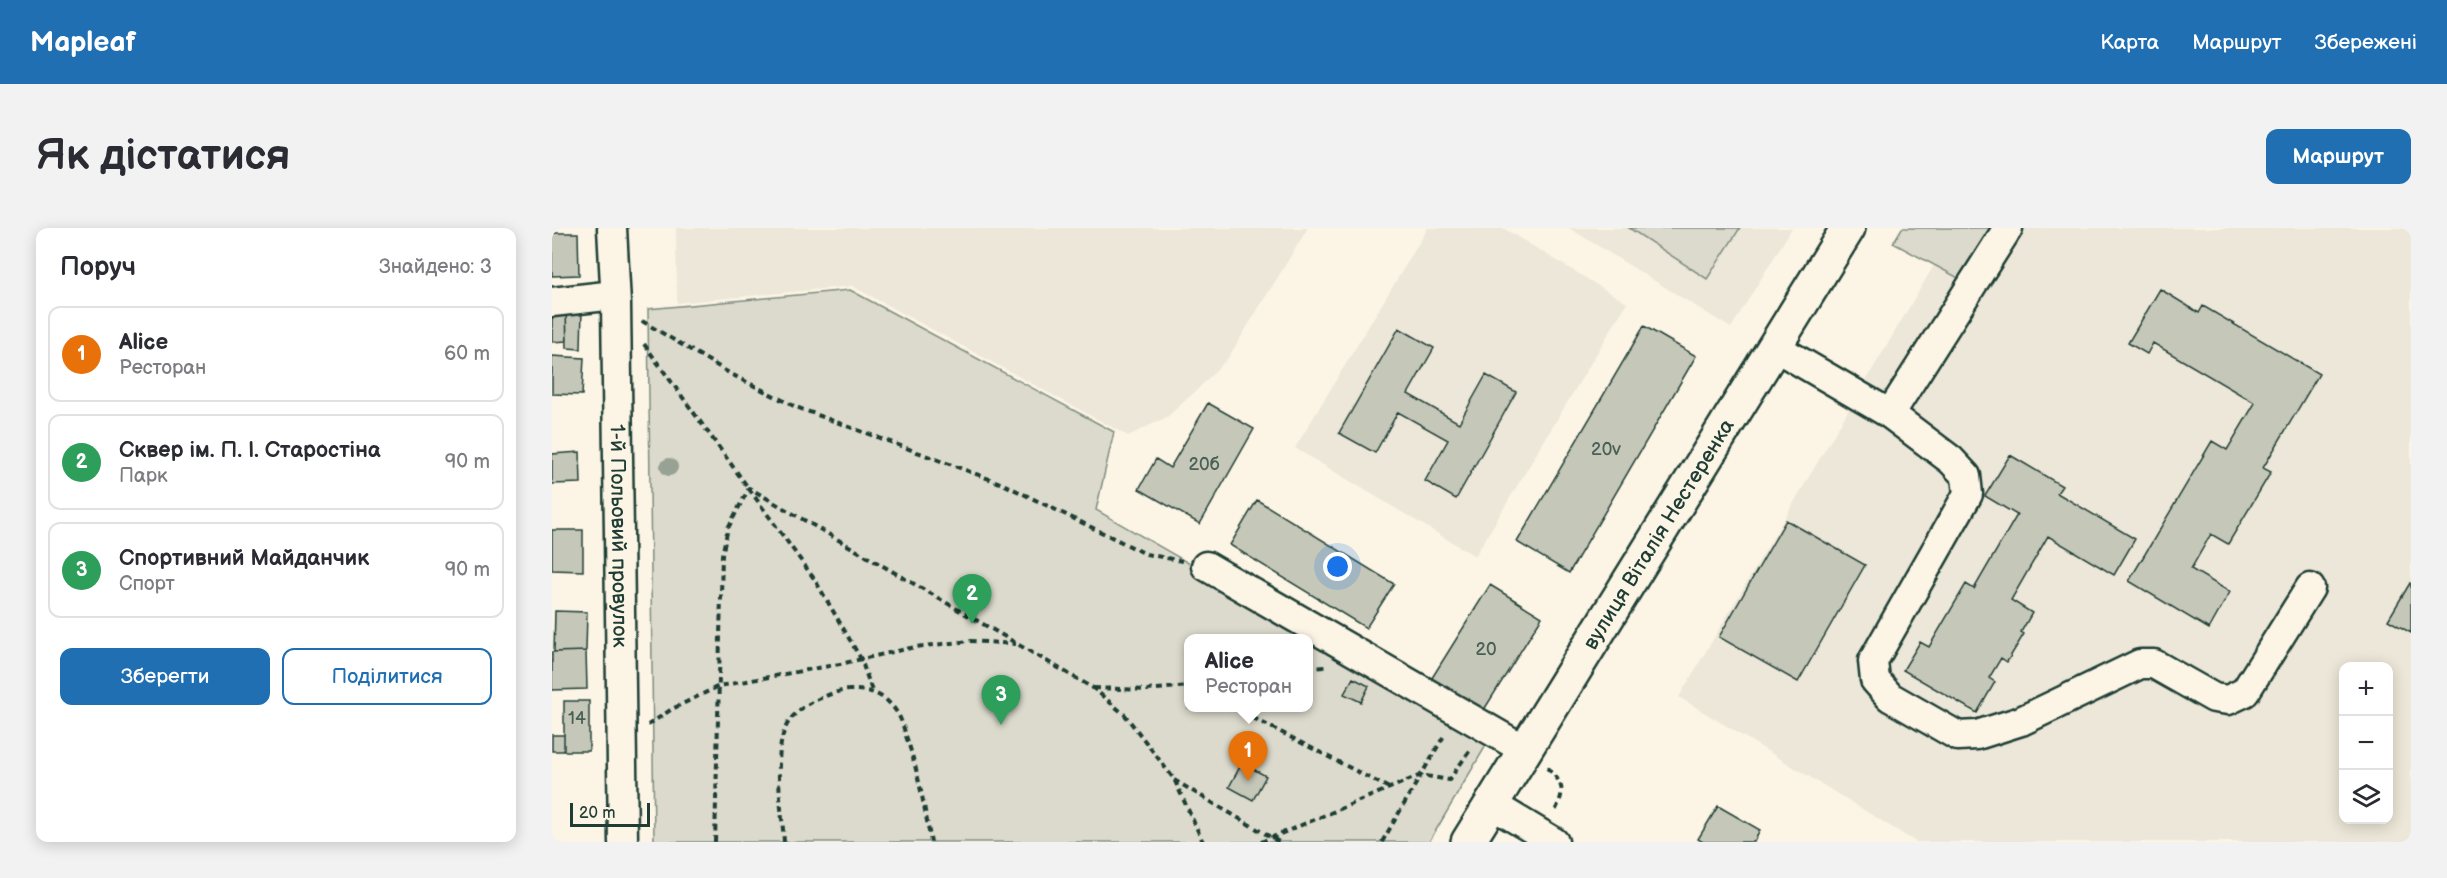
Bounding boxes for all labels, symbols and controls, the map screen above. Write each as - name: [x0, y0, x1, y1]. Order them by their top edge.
- text: Mapleaf: [30, 26, 136, 59]
- text: Карта: [2100, 30, 2159, 55]
- text: Маршрут: [2192, 30, 2282, 55]
- text: Збережені: [2315, 30, 2417, 55]
- button: Маршрут: [2266, 129, 2411, 184]
- text: Як дістатися: [36, 131, 290, 182]
- text: Поруч: [60, 252, 136, 283]
- text: Знайдено: 3: [379, 255, 492, 279]
- text: Alice: [119, 329, 168, 356]
- text: 1: [77, 342, 86, 366]
- text: 60 m: [444, 342, 490, 366]
- text: Ресторан: [119, 356, 206, 380]
- street label: вулиця Віталія Нестеренка: [1578, 414, 1740, 654]
- street label: 1-й Польовий провулок: [605, 424, 632, 648]
- text: Сквер ім. П. І. Старостіна: [119, 437, 381, 464]
- house number: 20v: [1591, 439, 1621, 460]
- text: 2: [76, 450, 87, 474]
- text: 90 m: [445, 450, 490, 474]
- house number: 20б: [1188, 454, 1220, 475]
- text: Парк: [119, 464, 168, 488]
- text: Спортивний Майданчик: [119, 545, 369, 572]
- your location: [1323, 552, 1352, 581]
- text: 3: [76, 558, 87, 582]
- text: 90 m: [445, 558, 490, 582]
- text: Спорт: [119, 572, 175, 596]
- pin: 2: [952, 574, 992, 624]
- popup: [1184, 634, 1313, 712]
- house number: 20: [1475, 639, 1497, 660]
- button: Зберегти: [60, 648, 270, 705]
- button: Поділитися: [282, 648, 492, 705]
- text: Alice: [1205, 648, 1254, 675]
- map controls: [2339, 662, 2393, 824]
- button: +: [2339, 662, 2393, 716]
- text: Ресторан: [1205, 675, 1292, 699]
- pin: 3: [982, 676, 1020, 725]
- house number: 14: [568, 708, 586, 729]
- button: −: [2339, 716, 2393, 770]
- pin: 1: [1228, 732, 1268, 781]
- button: layers: [2339, 770, 2393, 824]
- scale bar: [570, 800, 650, 828]
- text: 20 m: [579, 804, 615, 823]

